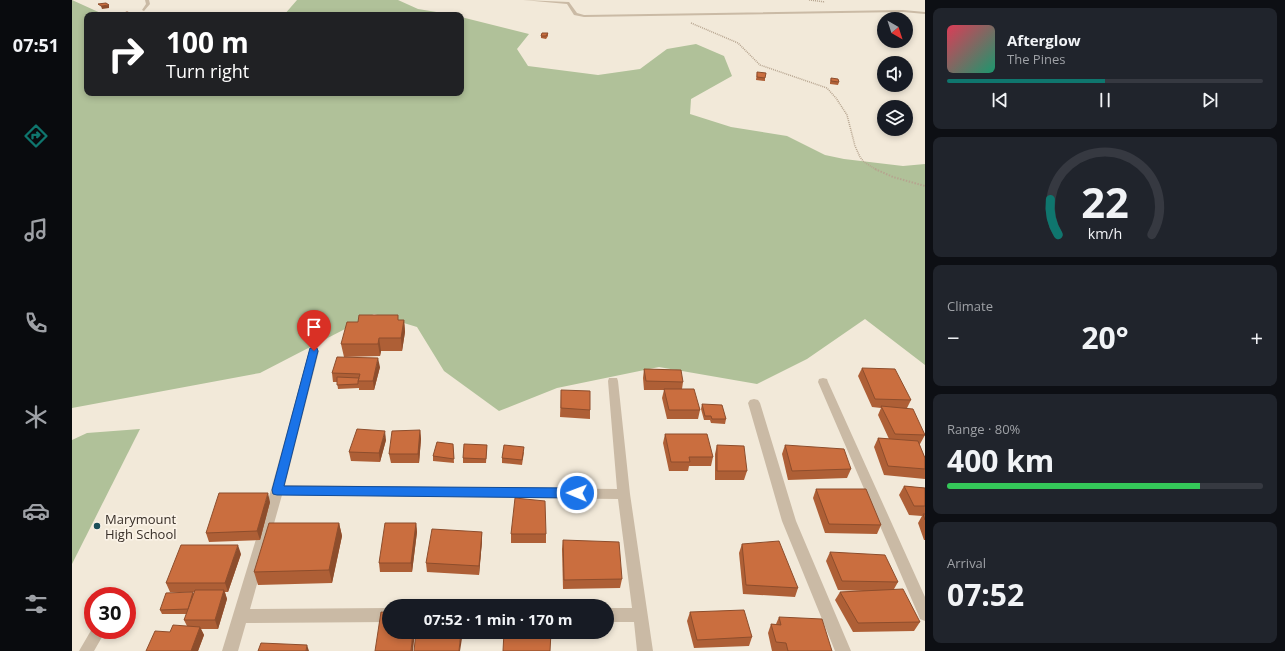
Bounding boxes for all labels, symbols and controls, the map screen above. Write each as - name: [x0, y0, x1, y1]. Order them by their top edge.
- north arrow: [877, 12, 913, 48]
- map controls: [877, 12, 913, 136]
- text: 100 m: [166, 23, 249, 61]
- icon: right: [100, 28, 152, 80]
- text: Afterglow: [1007, 30, 1081, 50]
- text: 07:51: [13, 33, 59, 57]
- text: The Pines: [1007, 50, 1065, 68]
- button: sound: [877, 56, 913, 92]
- text: Turn right: [166, 59, 249, 83]
- icon: previous: [989, 89, 1011, 111]
- icon: pause: [1094, 89, 1116, 111]
- icon: next: [1199, 89, 1221, 111]
- button: layers: [877, 100, 913, 136]
- icon: directions: [22, 122, 50, 150]
- text: 22: [1081, 174, 1129, 230]
- icon: music: [22, 216, 50, 244]
- text: km/h: [1088, 223, 1122, 242]
- text: Climate: [947, 297, 993, 315]
- icon: phone: [22, 309, 50, 337]
- pin: [297, 310, 331, 351]
- icon: arrive: [303, 316, 325, 338]
- text: 20°: [1081, 317, 1129, 358]
- text: −: [947, 322, 960, 352]
- text: +: [1250, 322, 1263, 352]
- icon: climate: [22, 403, 50, 431]
- text: Range · 80%: [947, 420, 1020, 438]
- text: 400 km: [947, 440, 1054, 481]
- position arrow: [556, 472, 598, 514]
- icon: car: [22, 497, 50, 525]
- place label: Marymount High School: [105, 510, 177, 543]
- marker: Marymount High School: [92, 521, 102, 531]
- text: Arrival: [947, 554, 986, 572]
- text: 07:52: [947, 574, 1024, 615]
- speed limit sign: 30: [84, 587, 136, 639]
- icon: filters: [22, 590, 50, 618]
- text: 07:52 · 1 min · 170 m: [424, 609, 572, 629]

